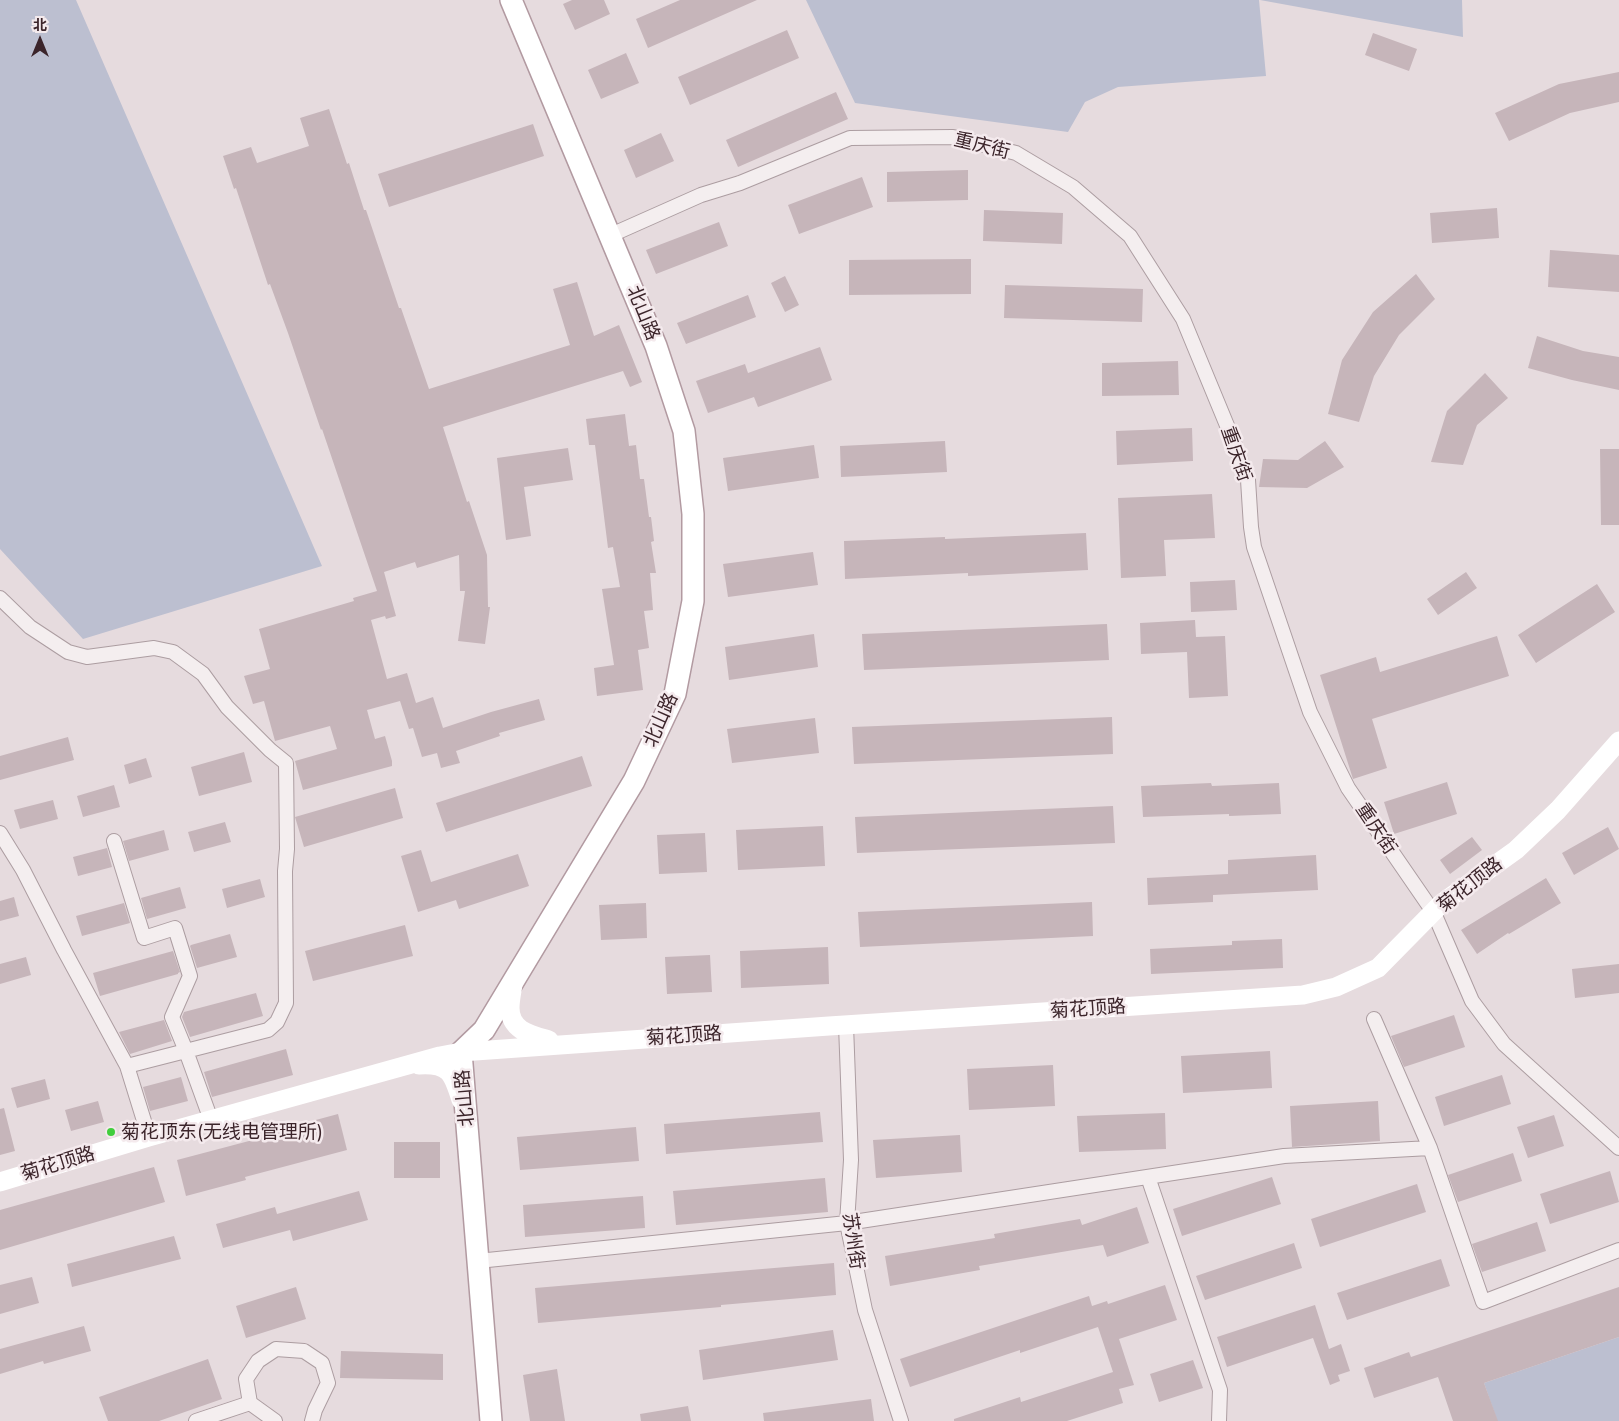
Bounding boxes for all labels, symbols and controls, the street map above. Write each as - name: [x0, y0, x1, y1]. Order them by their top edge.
- north arrow: [15, 15, 65, 65]
- text: 北: [33, 16, 47, 34]
- street label: 重庆街: [952, 128, 1012, 164]
- street label: 北山路: [622, 282, 664, 344]
- street label: 重庆街: [1216, 423, 1256, 485]
- street label: 北山路: [639, 689, 683, 751]
- street label: 重庆街: [1351, 799, 1401, 859]
- street label: 菊花顶路: [1433, 853, 1507, 917]
- street label: 菊花顶路: [1049, 995, 1127, 1023]
- street label: 菊花顶路: [645, 1022, 723, 1050]
- street label: 北山路: [451, 1069, 479, 1127]
- place label: 菊花顶东(无线电管理所): [121, 1121, 323, 1143]
- marker: 菊花顶东(无线电管理所): [105, 1126, 117, 1138]
- street label: 菊花顶路: [18, 1142, 98, 1186]
- street label: 苏州街: [838, 1211, 868, 1271]

